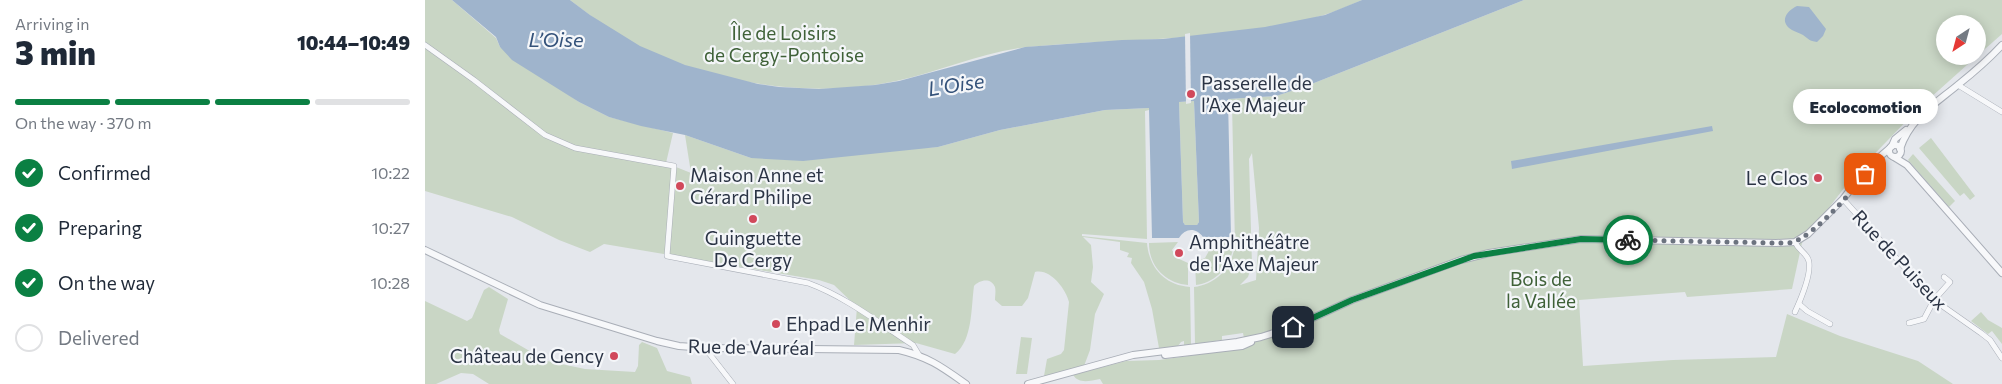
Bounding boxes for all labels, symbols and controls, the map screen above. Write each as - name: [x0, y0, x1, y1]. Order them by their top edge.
- text: Arriving in: [15, 14, 89, 33]
- north arrow: [1936, 15, 1986, 65]
- map controls: [1936, 15, 1986, 65]
- park label: Île de Loisirs de Cergy-Pontoise: [704, 21, 864, 66]
- water label: L’Oise: [528, 27, 584, 51]
- text: 10:44–10:49: [297, 31, 410, 54]
- text: 3 min: [15, 32, 96, 72]
- water label: L'Oise: [926, 68, 986, 100]
- place label: Passerelle de l’Axe Majeur: [1201, 71, 1312, 116]
- marker: Passerelle de l’Axe Majeur: [1185, 88, 1197, 100]
- callout: Ecolocomotion: [1793, 89, 1937, 124]
- text: Ecolocomotion: [1809, 97, 1922, 116]
- text: On the way · 370 m: [15, 113, 151, 132]
- pin: [1844, 153, 1886, 195]
- icon: check: [15, 159, 43, 187]
- icon: bag: [1851, 160, 1879, 188]
- text: Confirmed: [58, 161, 151, 184]
- text: 10:22: [371, 163, 410, 182]
- place label: Maison Anne et Gérard Philipe: [690, 163, 824, 208]
- place label: Le Clos: [1746, 166, 1808, 189]
- marker: Le Clos: [1812, 172, 1824, 184]
- marker: Maison Anne et Gérard Philipe: [674, 180, 686, 192]
- street label: Rue de Puiseux: [1848, 205, 1953, 314]
- marker: Guinguette De Cergy: [747, 213, 759, 225]
- icon: check: [15, 214, 43, 242]
- courier: [1603, 215, 1653, 265]
- text: Preparing: [58, 216, 142, 239]
- text: 10:27: [372, 218, 410, 237]
- place label: Guinguette De Cergy: [705, 226, 801, 271]
- icon: bike: [1614, 226, 1642, 254]
- place label: Amphithéâtre de l'Axe Majeur: [1189, 230, 1319, 275]
- marker: Amphithéâtre de l'Axe Majeur: [1173, 247, 1185, 259]
- park label: Bois de la Vallée: [1506, 267, 1576, 312]
- icon: check: [15, 269, 43, 297]
- text: On the way: [58, 271, 155, 294]
- text: 10:28: [370, 273, 410, 292]
- pin: [1272, 306, 1314, 348]
- place label: Ehpad Le Menhir: [786, 312, 931, 335]
- icon: home: [1279, 313, 1307, 341]
- marker: Ehpad Le Menhir: [770, 318, 782, 330]
- text: Delivered: [58, 326, 139, 349]
- street label: Rue de Vauréal: [688, 334, 814, 359]
- place label: Château de Gency: [450, 344, 604, 367]
- marker: Château de Gency: [608, 350, 620, 362]

